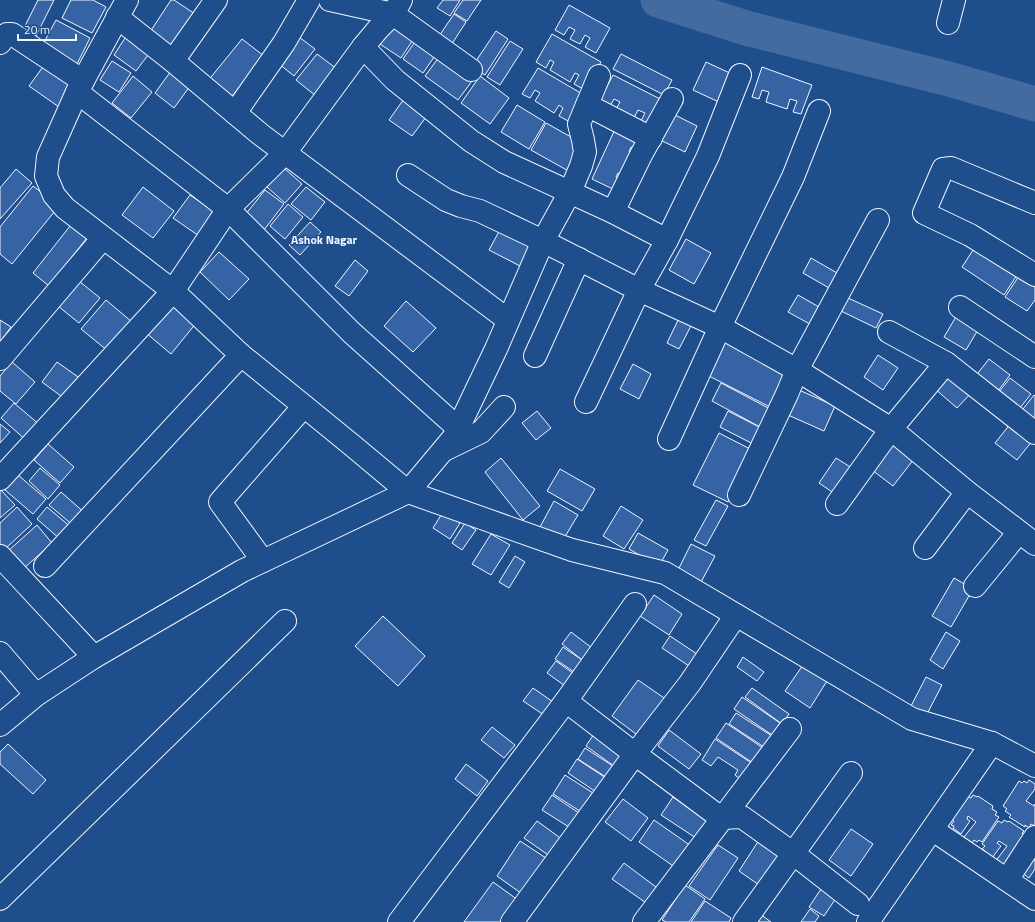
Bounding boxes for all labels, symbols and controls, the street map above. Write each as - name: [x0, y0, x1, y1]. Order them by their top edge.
- scale bar: [18, 16, 76, 42]
- text: 20 m: [24, 20, 50, 39]
- district label: Ashok Nagar: [291, 230, 358, 249]

